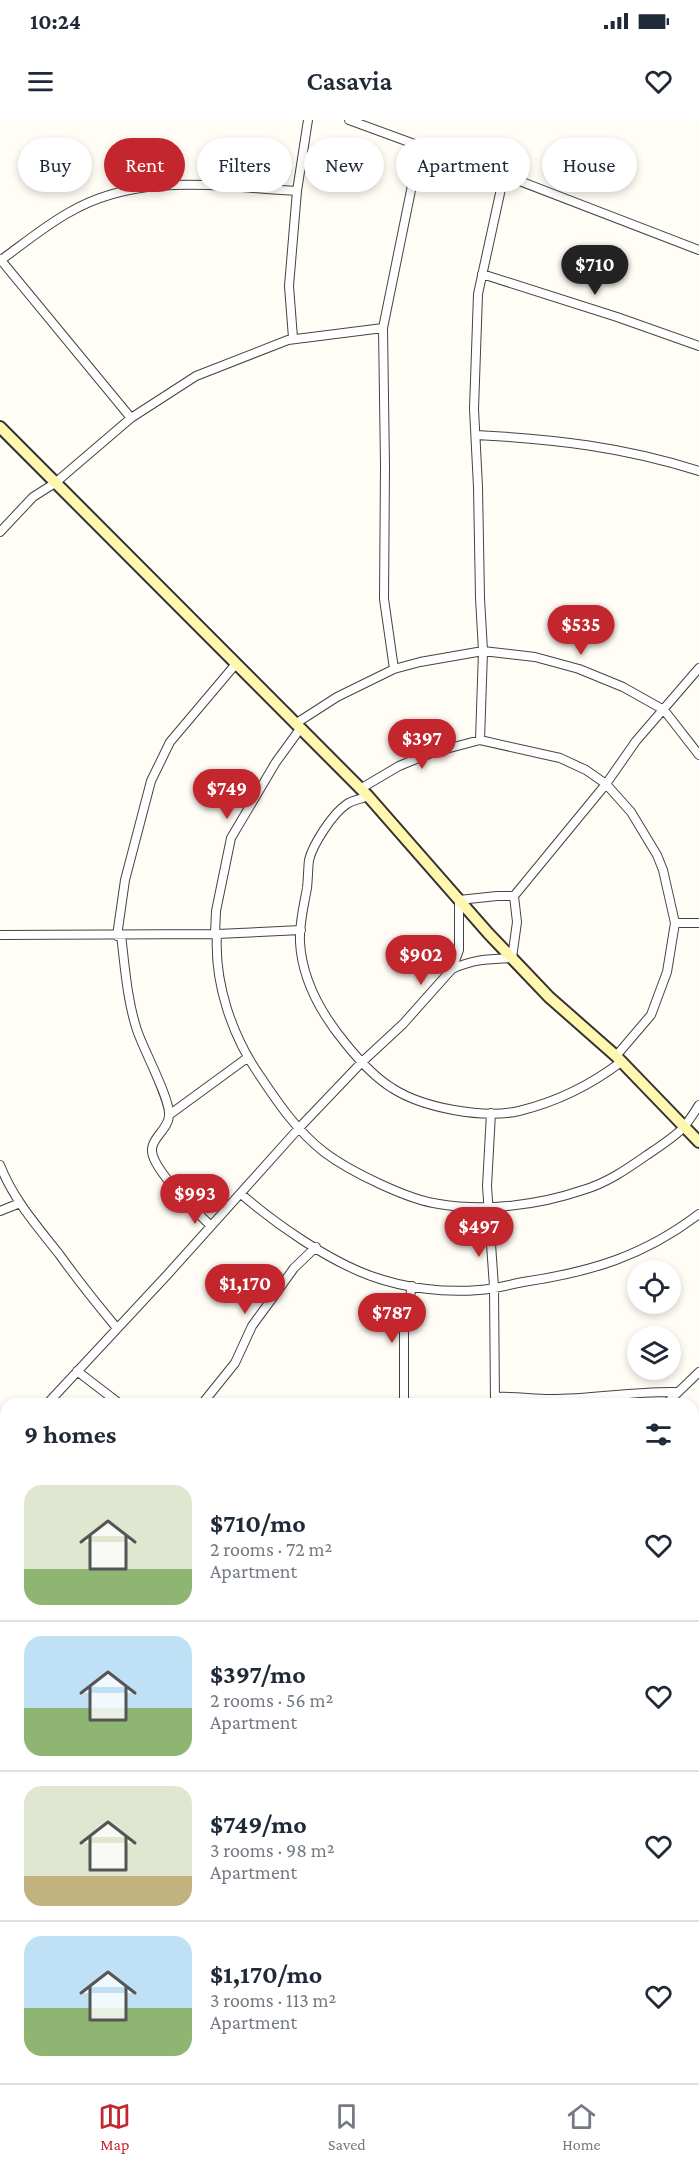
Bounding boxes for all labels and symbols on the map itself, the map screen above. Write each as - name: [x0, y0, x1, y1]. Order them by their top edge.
- pin: $710: [559, 245, 631, 296]
- pin: $535: [545, 605, 617, 656]
- pin: $397: [386, 719, 458, 770]
- pin: $749: [191, 769, 263, 820]
- pin: $902: [385, 935, 457, 986]
- pin: $993: [159, 1174, 231, 1225]
- pin: $497: [443, 1207, 515, 1258]
- pin: $1,170: [196, 1264, 294, 1315]
- pin: $787: [356, 1293, 428, 1344]

